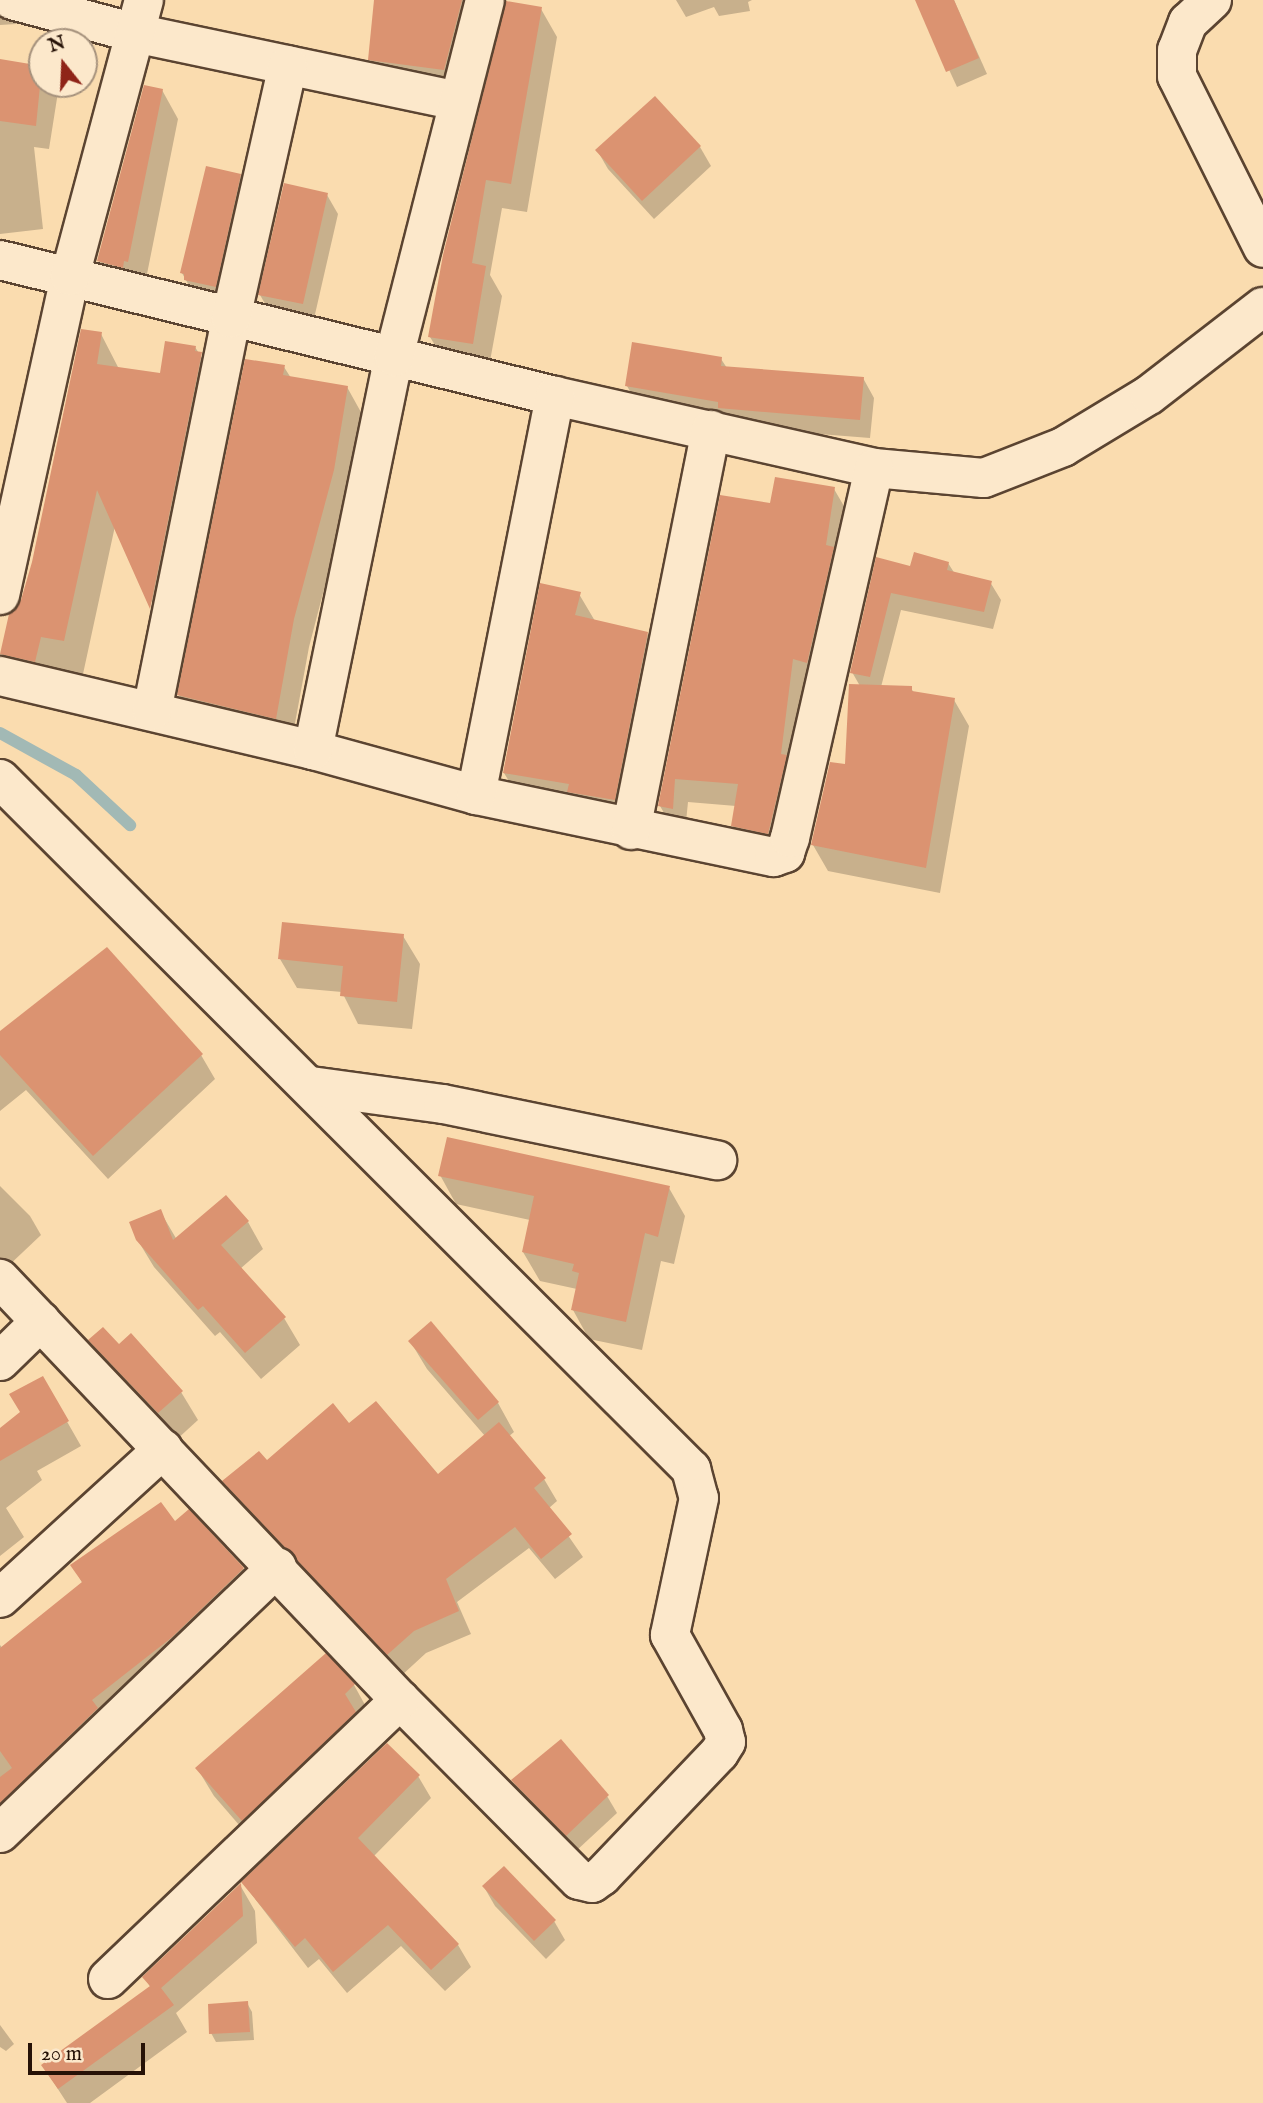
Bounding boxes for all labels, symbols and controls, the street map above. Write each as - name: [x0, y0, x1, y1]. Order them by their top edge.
- north arrow: [28, 28, 98, 98]
- text: N: [46, 31, 69, 59]
- scale bar: [32, 2030, 149, 2074]
- text: 20 m: [41, 2041, 82, 2068]

